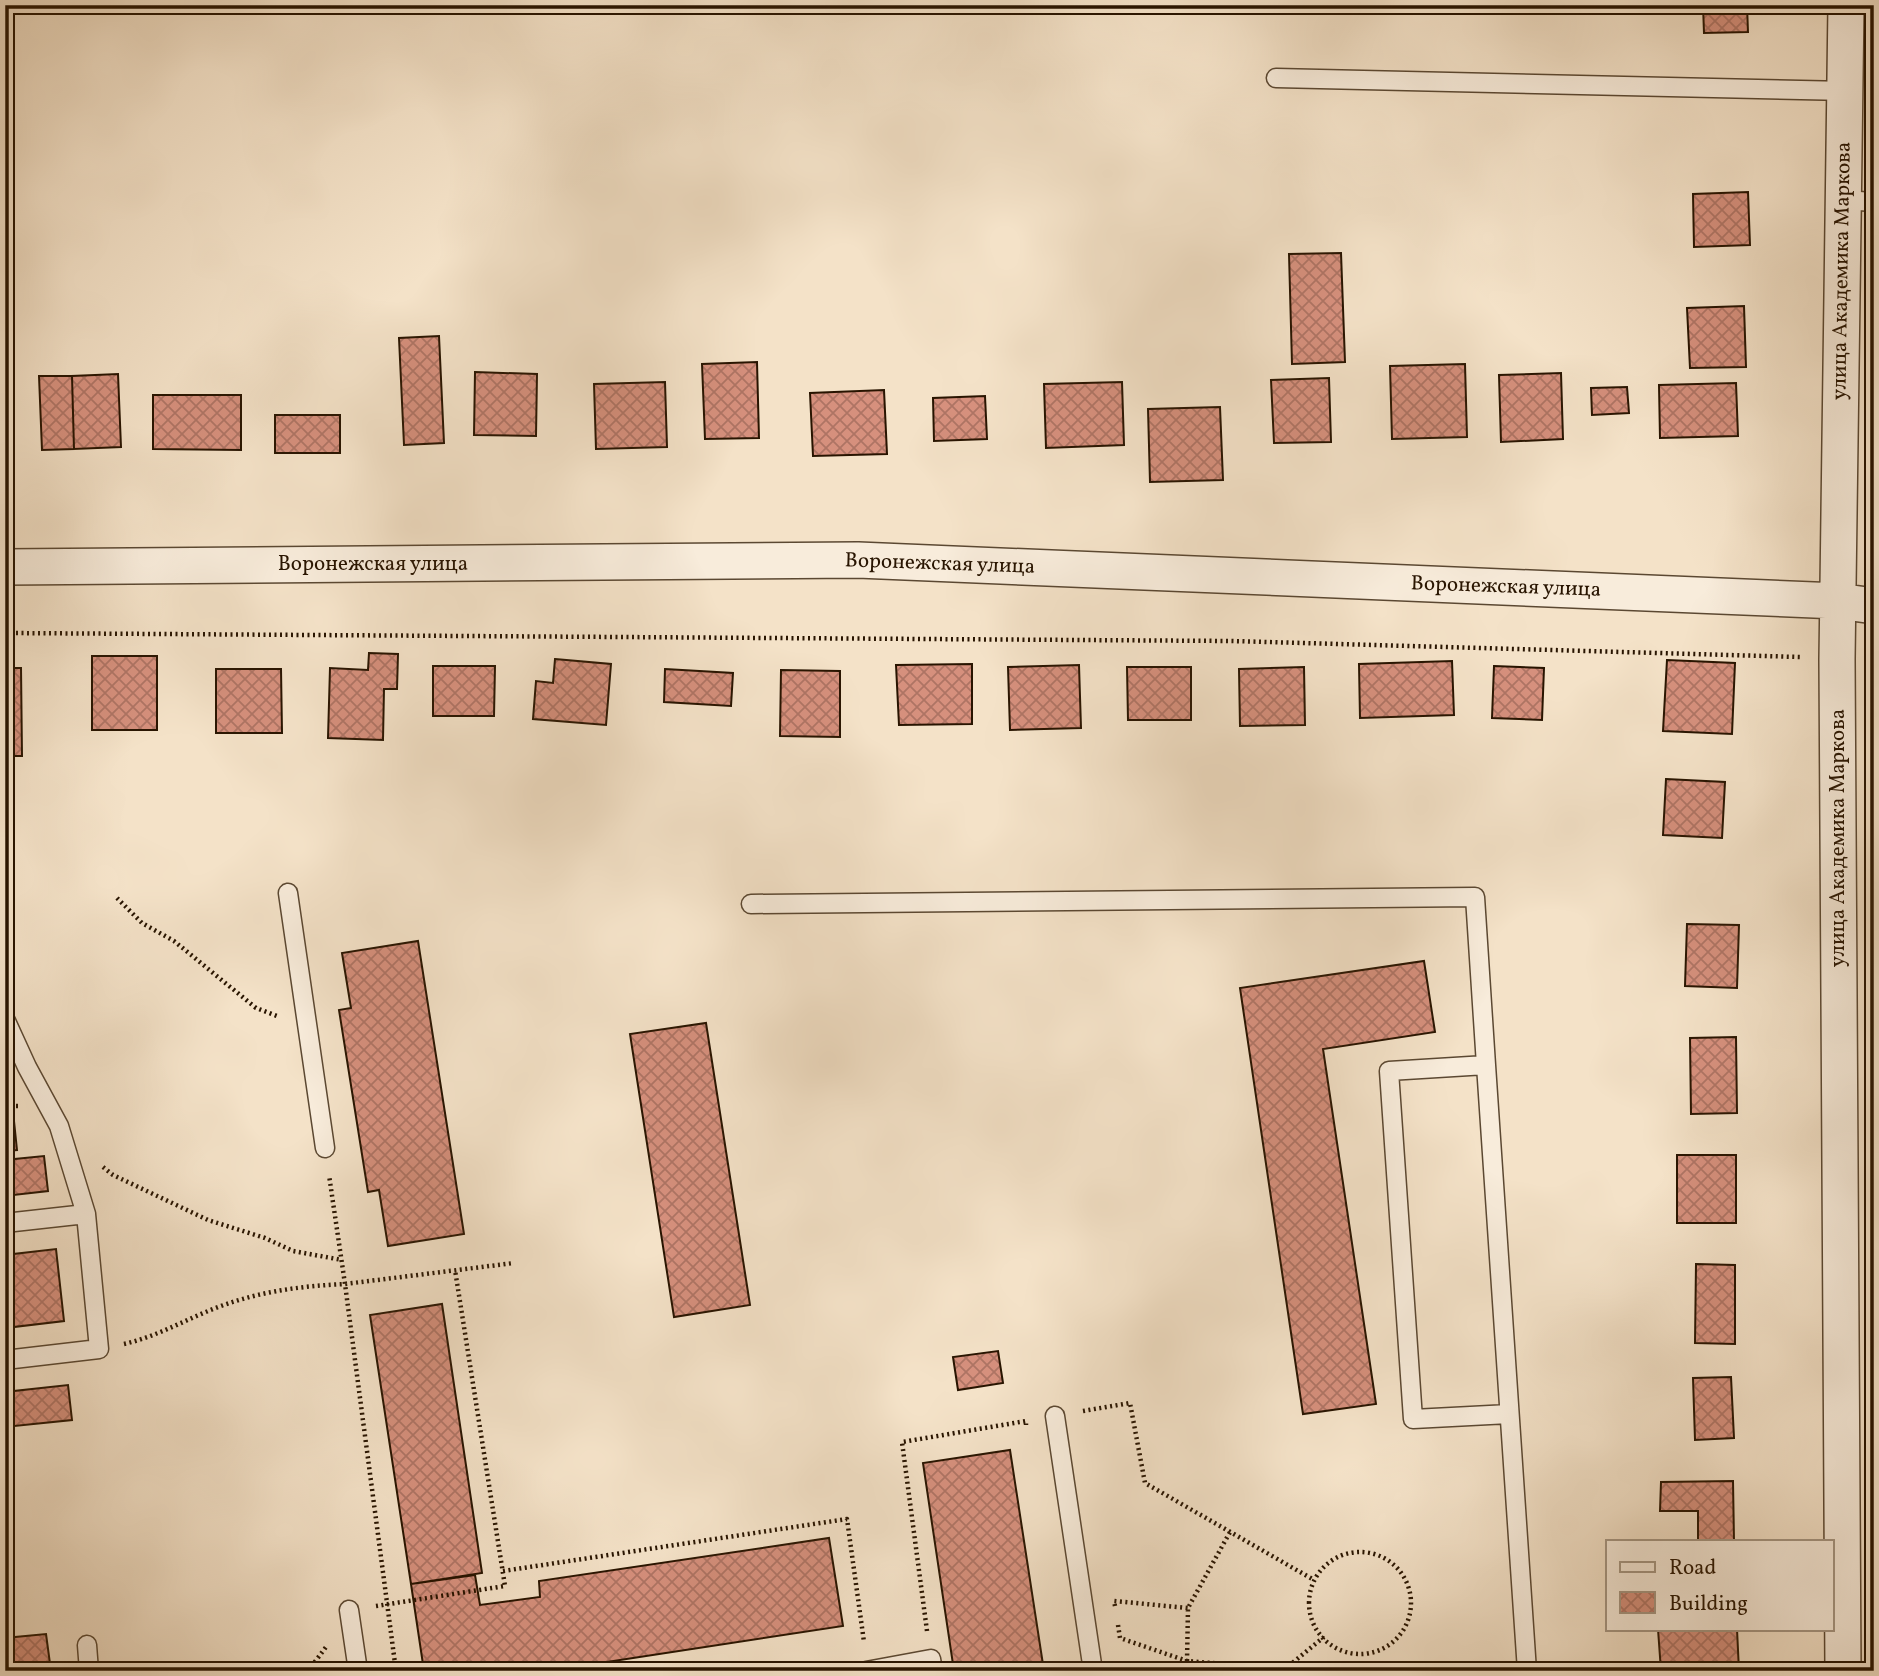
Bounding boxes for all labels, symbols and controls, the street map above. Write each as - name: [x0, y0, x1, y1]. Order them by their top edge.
- street label: улица Академика Маркова: [1825, 142, 1859, 400]
- street label: Воронежская улица: [844, 546, 1036, 582]
- street label: Воронежская улица: [278, 550, 468, 579]
- street label: Воронежская улица: [1410, 569, 1602, 605]
- street label: улица Академика Маркова: [1824, 709, 1853, 967]
- legend: [1606, 1540, 1834, 1630]
- text: Road: [1669, 1554, 1716, 1583]
- text: Building: [1669, 1590, 1748, 1619]

